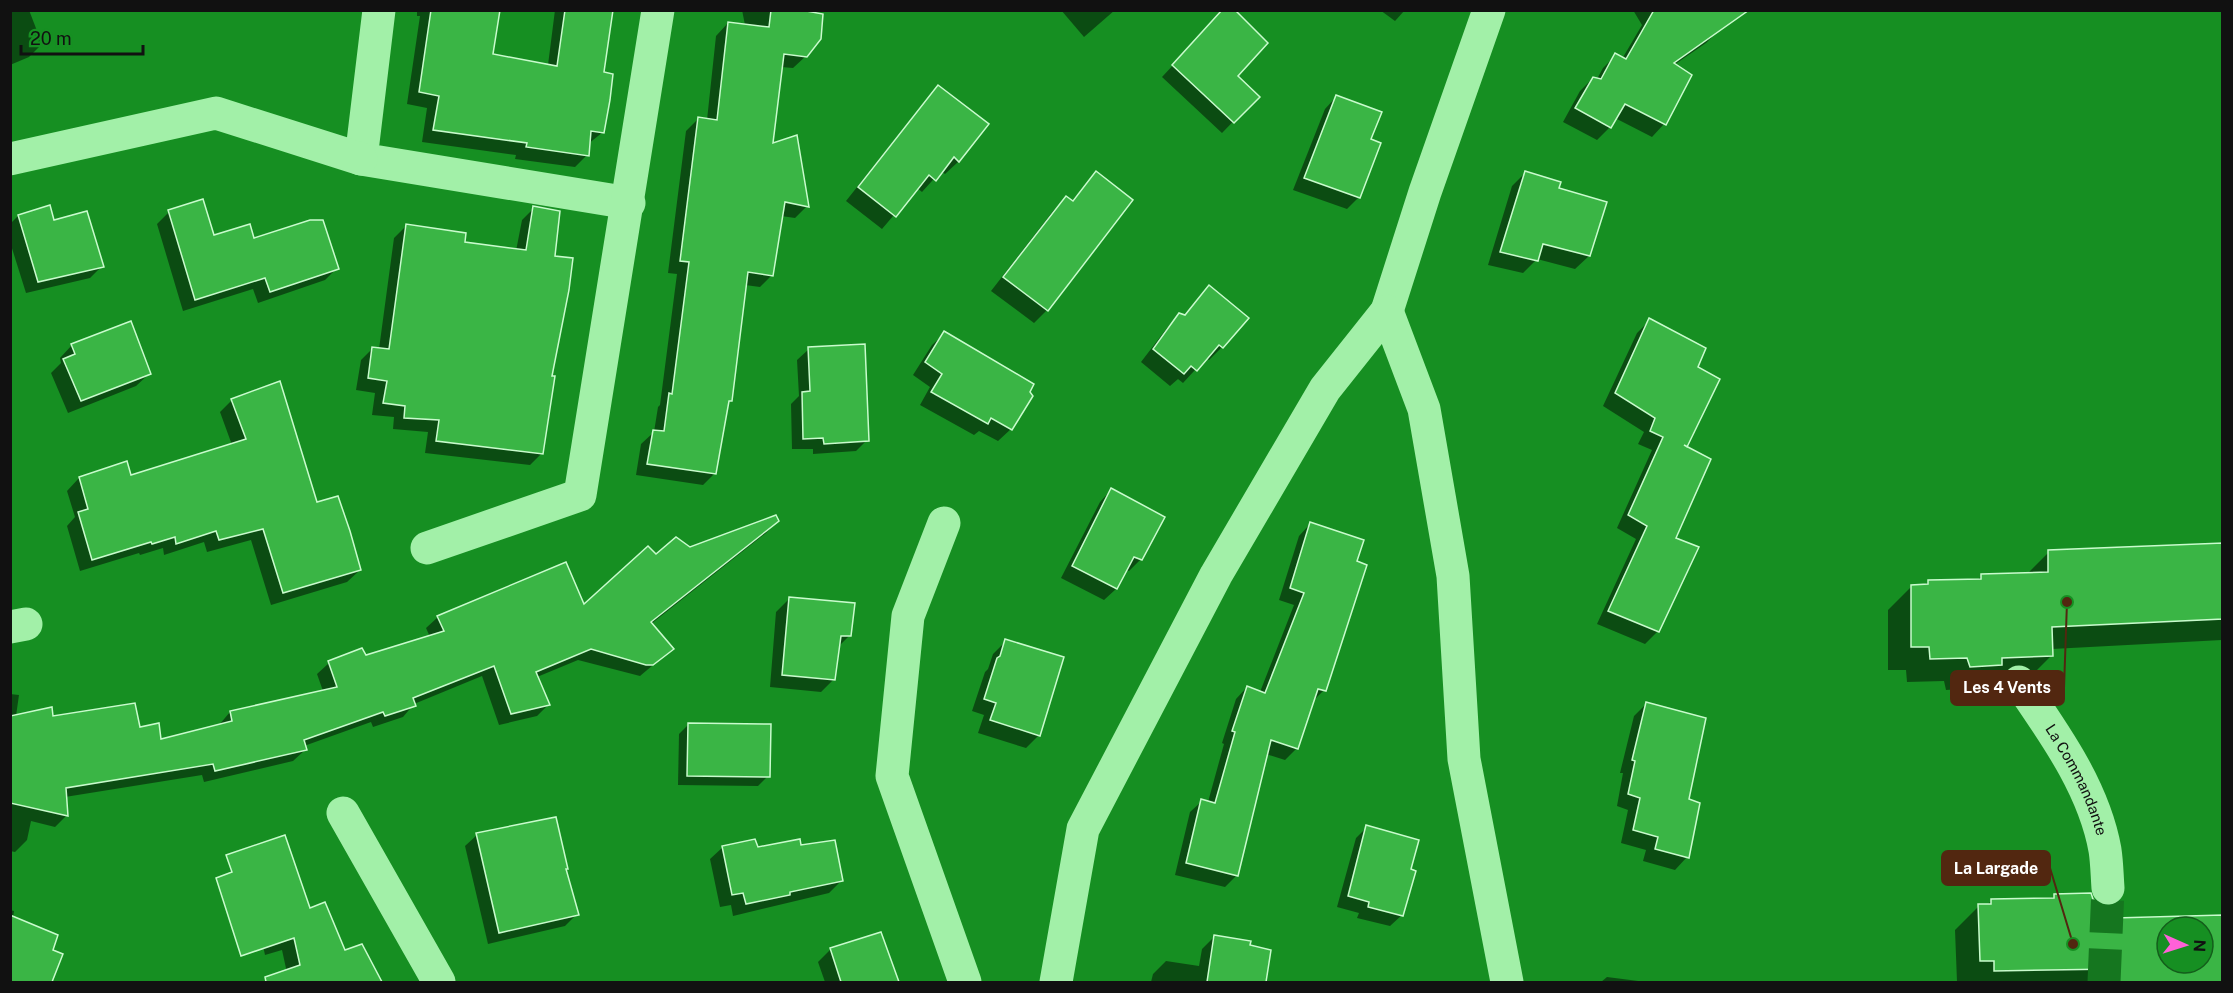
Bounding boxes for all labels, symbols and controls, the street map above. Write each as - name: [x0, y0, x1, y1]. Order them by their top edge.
- scale bar: [21, 18, 142, 56]
- text: 20 m: [30, 28, 72, 49]
- callout: Les 4 Vents: [1951, 671, 2064, 705]
- text: Les 4 Vents: [1963, 678, 2051, 697]
- street label: La Commandante: [2042, 721, 2110, 837]
- callout: La Largade: [1942, 851, 2050, 885]
- text: La Largade: [1954, 859, 2038, 878]
- north arrow: [2155, 915, 2215, 975]
- text: N: [2190, 939, 2209, 953]

